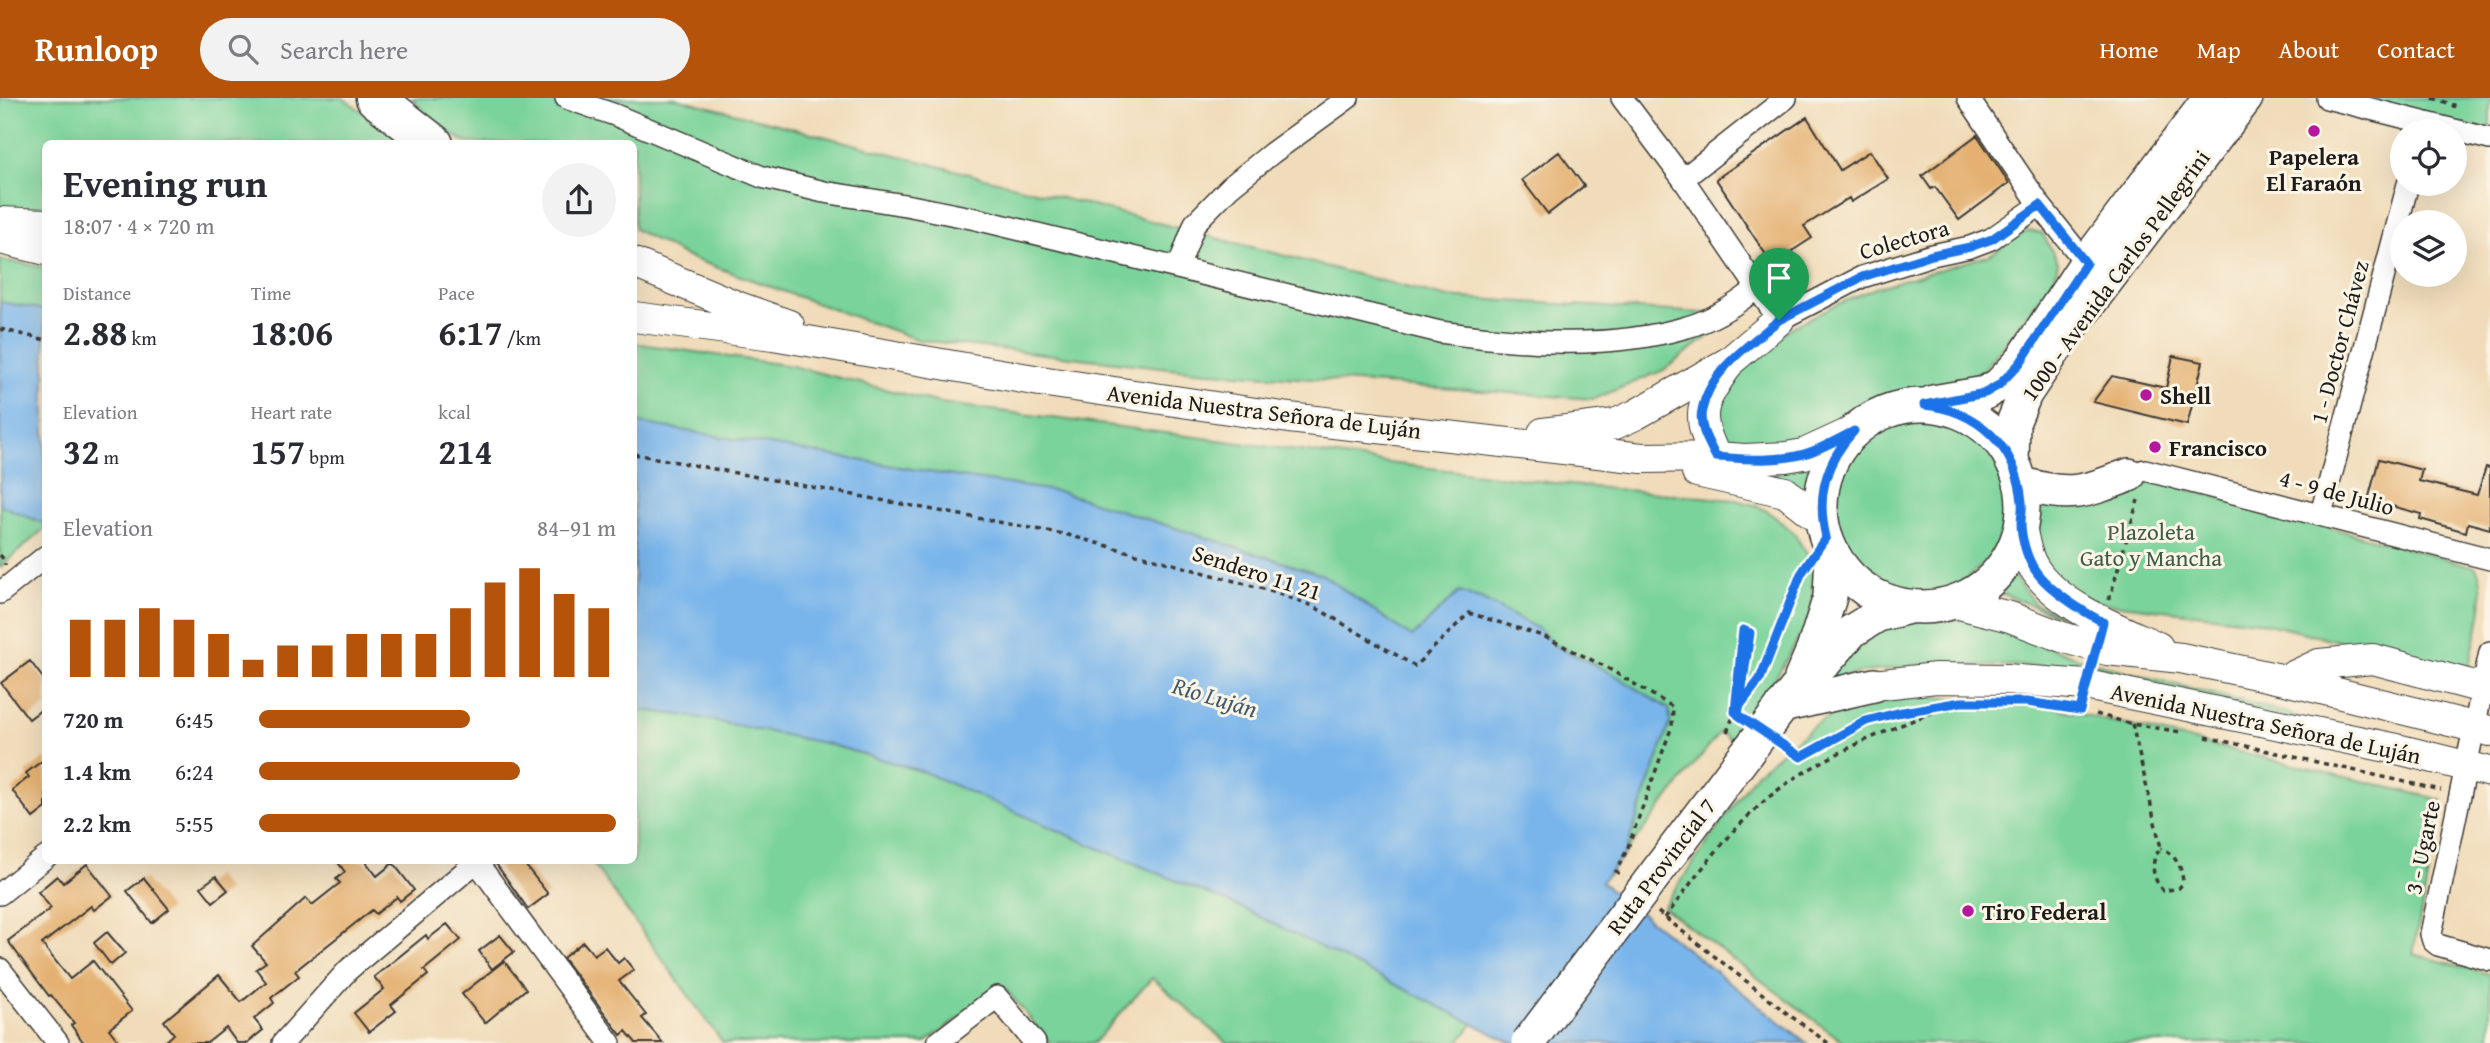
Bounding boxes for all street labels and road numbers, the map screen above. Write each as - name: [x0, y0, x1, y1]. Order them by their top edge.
- street label: 1000 - Avenida Carlos Pellegrini: [2013, 143, 2217, 407]
- street label: Colectora: [1855, 210, 1953, 267]
- street label: 1 - Doctor Chávez: [2301, 257, 2377, 427]
- street label: Avenida Nuestra Señora de Luján: [1105, 375, 1423, 447]
- street label: 4 - 9 de Julio: [2276, 461, 2398, 523]
- street label: Sendero 11 21: [1189, 536, 1325, 608]
- street label: Avenida Nuestra Señora de Luján: [2108, 674, 2424, 772]
- street label: Ruta Provincial 7: [1599, 791, 1723, 941]
- street label: 3 - Ugarte: [2396, 797, 2448, 897]

